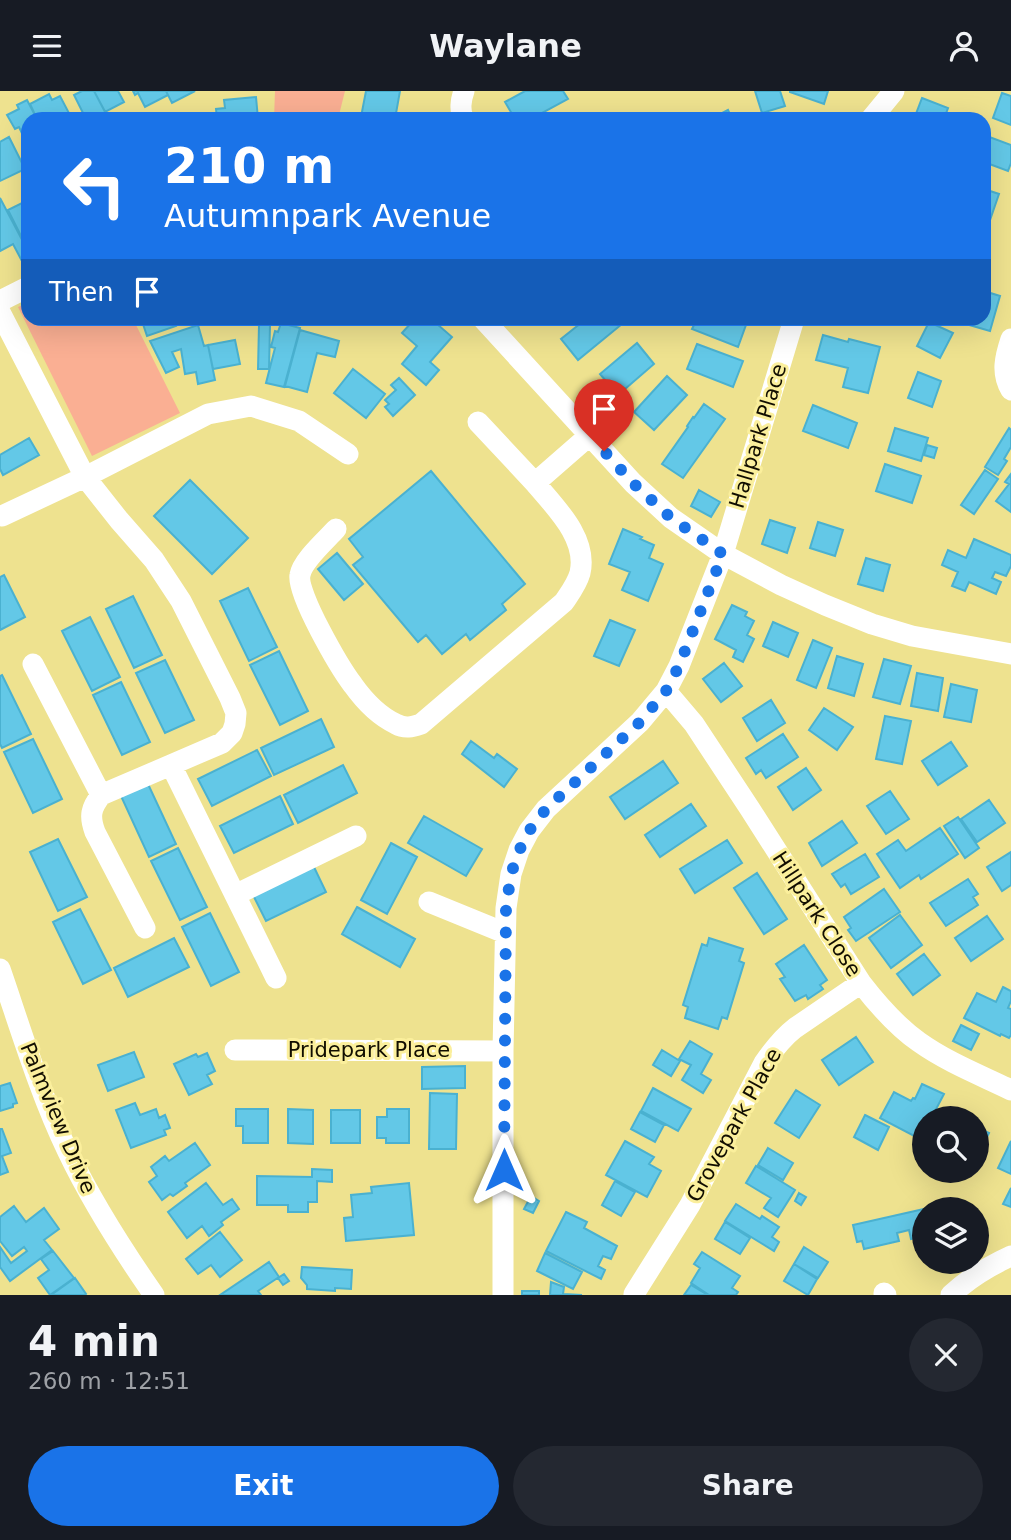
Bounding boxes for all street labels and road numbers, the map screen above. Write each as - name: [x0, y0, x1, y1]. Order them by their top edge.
- street label: Hallpark Place: [725, 361, 791, 511]
- street label: Hillpark Close: [768, 847, 866, 981]
- street label: Pridepark Place: [288, 1038, 450, 1062]
- street label: Palmview Drive: [15, 1039, 101, 1197]
- street label: Grovepark Place: [682, 1044, 786, 1206]

